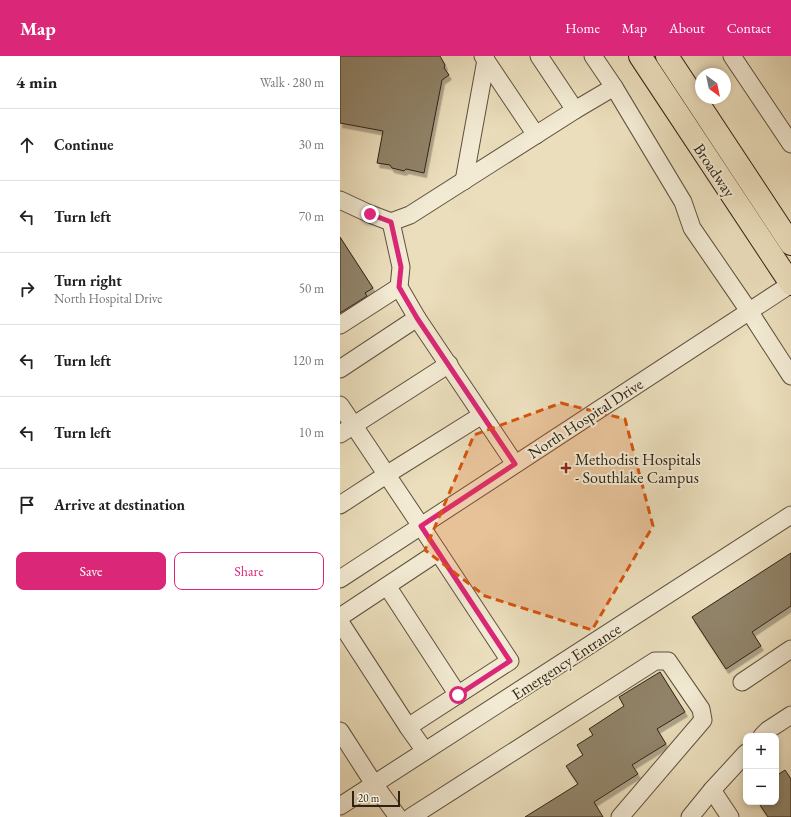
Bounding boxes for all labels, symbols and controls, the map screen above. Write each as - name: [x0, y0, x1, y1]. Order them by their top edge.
- text: Map: [20, 16, 56, 41]
- text: Home: [565, 19, 600, 37]
- text: Map: [622, 19, 647, 37]
- text: About: [669, 19, 705, 37]
- text: Contact: [727, 19, 771, 37]
- north arrow: [695, 68, 731, 104]
- text: 4 min: [16, 71, 57, 93]
- text: Walk · 280 m: [260, 74, 324, 91]
- icon: ahead: [16, 134, 38, 156]
- text: Continue: [54, 135, 114, 154]
- text: 30 m: [299, 136, 324, 153]
- street label: Broadway: [689, 139, 741, 202]
- route end: [361, 205, 379, 223]
- icon: left: [16, 206, 38, 228]
- text: Turn left: [54, 207, 111, 226]
- text: 70 m: [299, 208, 324, 225]
- text: Turn right: [54, 271, 122, 290]
- icon: right: [16, 278, 38, 300]
- text: 50 m: [299, 280, 324, 297]
- text: North Hospital Drive: [54, 290, 162, 307]
- icon: left: [16, 350, 38, 372]
- text: Turn left: [54, 351, 111, 370]
- text: 120 m: [293, 352, 324, 369]
- street label: North Hospital Drive: [524, 373, 647, 464]
- icon: left: [16, 422, 38, 444]
- text: Turn left: [54, 423, 111, 442]
- text: 10 m: [299, 424, 324, 441]
- place label: Methodist Hospitals - Southlake Campus: [575, 449, 701, 488]
- marker: Methodist Hospitals - Southlake Campus: [560, 462, 572, 474]
- icon: arrive: [16, 494, 38, 516]
- text: Arrive at destination: [54, 495, 185, 514]
- button: Save: [16, 552, 166, 590]
- button: Share: [174, 552, 324, 590]
- street label: Emergency Entrance: [508, 618, 625, 705]
- route start: [449, 686, 467, 704]
- map controls: [743, 733, 779, 805]
- button: +: [743, 733, 779, 769]
- button: −: [743, 769, 779, 805]
- scale bar: [352, 789, 400, 808]
- text: 20 m: [358, 791, 379, 805]

